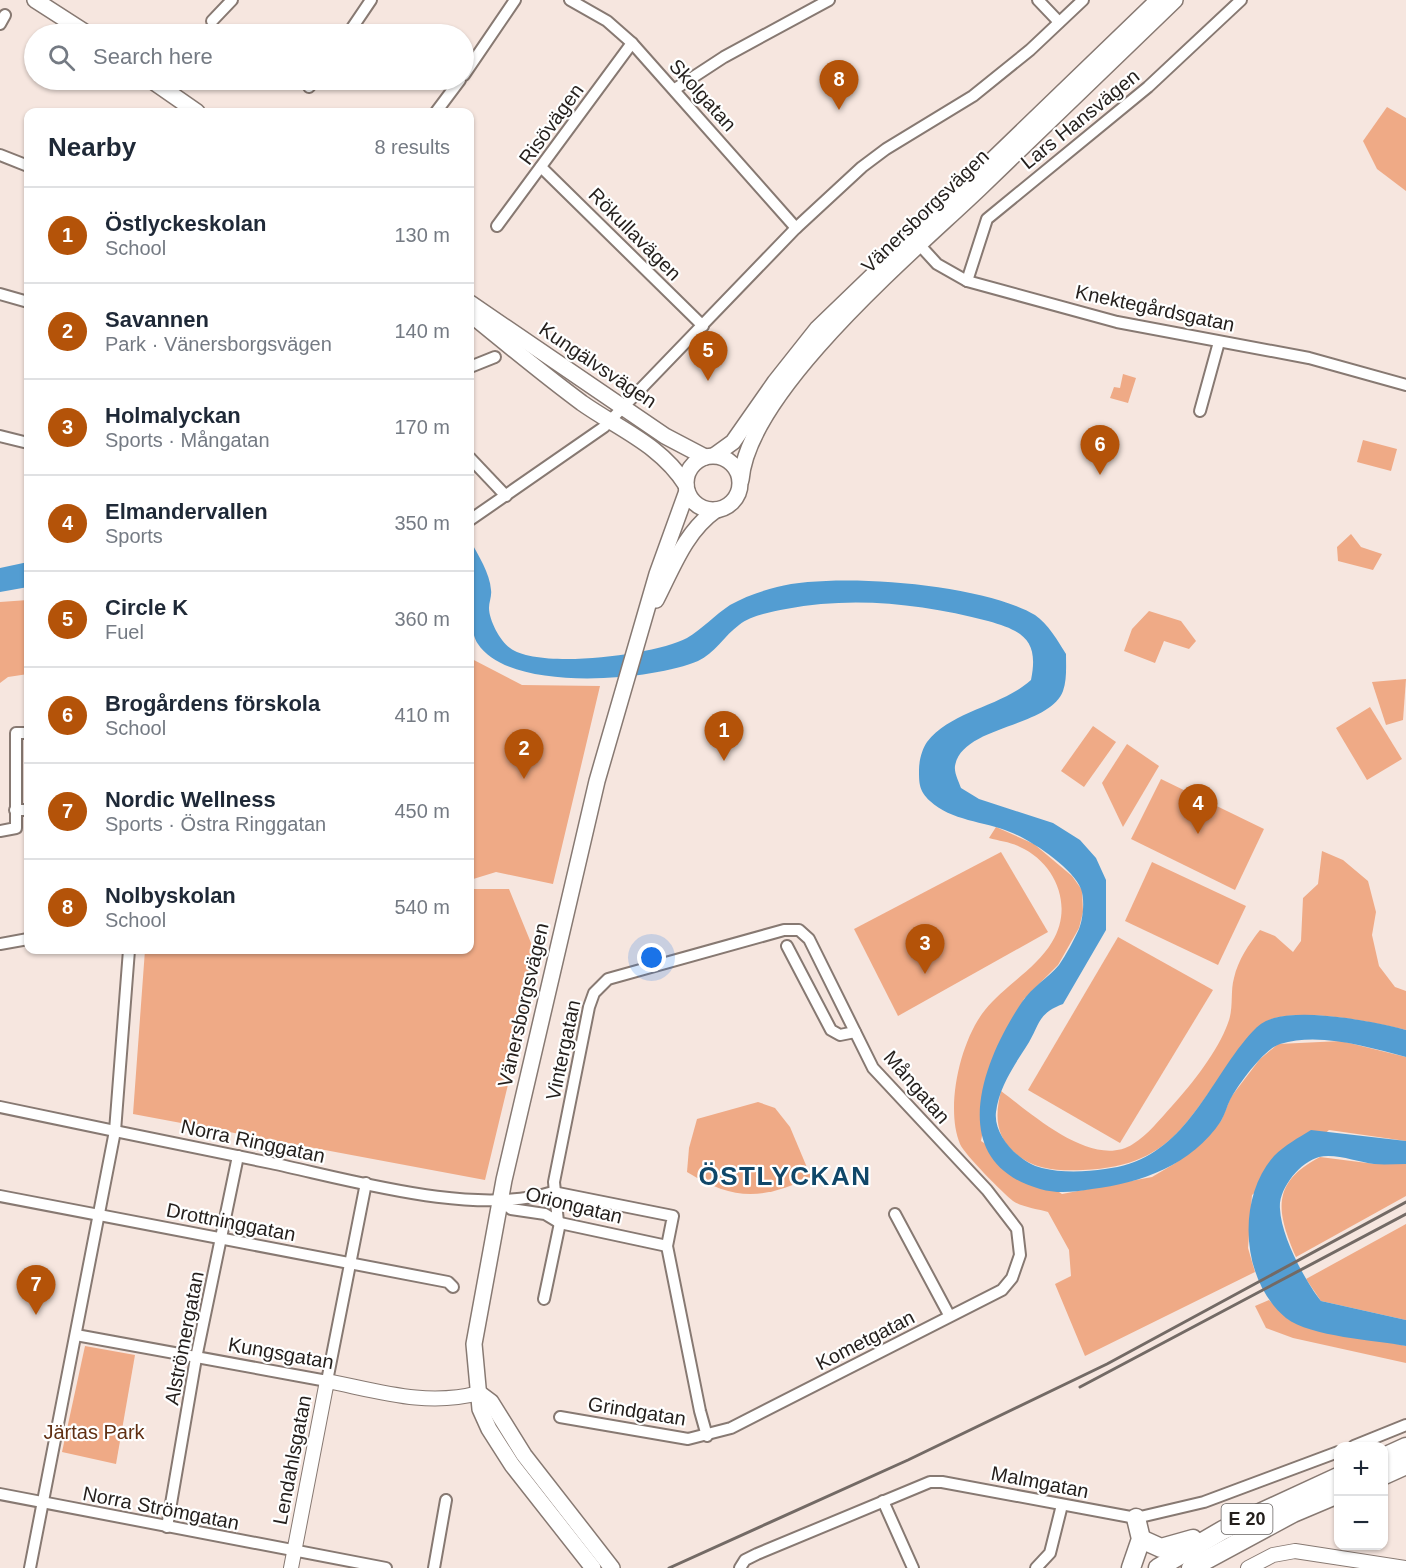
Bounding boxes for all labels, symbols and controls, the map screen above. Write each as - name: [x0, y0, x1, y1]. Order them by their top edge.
- search box: [24, 24, 474, 90]
- icon: search: [45, 41, 78, 74]
- text: Search here: [93, 44, 213, 69]
- street label: Skolgatan: [665, 55, 741, 135]
- pin: 8: [820, 60, 858, 110]
- street label: Lars Hansvägen: [1016, 65, 1144, 173]
- street label: Risövägen: [514, 79, 588, 169]
- text: Nearby: [48, 132, 136, 162]
- text: 8 results: [374, 136, 450, 158]
- street label: Vänersborgsvägen: [857, 145, 993, 277]
- street label: Rökullavägen: [584, 183, 686, 285]
- text: Östlyckeskolan: [105, 211, 266, 236]
- text: 1: [62, 224, 73, 246]
- text: 130 m: [394, 224, 450, 246]
- text: School: [105, 237, 166, 259]
- street label: Knektegårdsgatan: [1073, 280, 1237, 336]
- text: Savannen: [105, 307, 209, 332]
- street label: Kungälvsvägen: [535, 318, 661, 412]
- text: 2: [62, 320, 73, 342]
- text: 140 m: [394, 320, 450, 342]
- pin: 5: [688, 332, 728, 381]
- text: Park · Vänersborgsvägen: [105, 333, 332, 355]
- text: Holmalyckan: [105, 403, 241, 428]
- text: 3: [62, 416, 73, 438]
- text: 170 m: [394, 416, 450, 438]
- pin: 6: [1080, 426, 1120, 475]
- text: Sports · Mångatan: [105, 429, 270, 451]
- text: Elmandervallen: [105, 499, 268, 524]
- text: 4: [62, 512, 73, 534]
- text: 350 m: [394, 512, 450, 534]
- text: Sports: [105, 525, 163, 547]
- text: Circle K: [105, 595, 188, 620]
- text: 5: [62, 608, 73, 630]
- text: 360 m: [394, 608, 450, 630]
- text: Fuel: [105, 621, 144, 643]
- text: Brogårdens förskola: [105, 691, 320, 716]
- text: 6: [62, 704, 73, 726]
- text: 410 m: [394, 704, 450, 726]
- pin: 1: [704, 712, 744, 761]
- text: School: [105, 717, 166, 739]
- pin: 2: [504, 730, 544, 779]
- pin: 4: [1178, 784, 1218, 834]
- text: Nordic Wellness: [105, 787, 276, 812]
- text: 7: [62, 800, 73, 822]
- text: 450 m: [394, 800, 450, 822]
- text: Sports · Östra Ringgatan: [105, 813, 326, 835]
- text: Nolbyskolan: [105, 883, 236, 908]
- text: 8: [62, 896, 73, 918]
- text: 540 m: [394, 896, 450, 918]
- text: School: [105, 909, 166, 931]
- street label: Vänersborgsvägen: [493, 921, 553, 1089]
- pin: 3: [906, 924, 944, 974]
- your location: [637, 943, 666, 972]
- street label: Vintergatan: [542, 998, 584, 1102]
- street label: Mångatan: [880, 1046, 954, 1128]
- street label: Norra Ringgatan: [179, 1115, 327, 1167]
- district label: ÖSTLYCKAN: [699, 1161, 871, 1191]
- street label: Oriongatan: [523, 1182, 625, 1228]
- street label: Drottninggatan: [165, 1199, 297, 1245]
- pin: 7: [16, 1266, 56, 1315]
- street label: Alströmergatan: [160, 1269, 208, 1407]
- street label: Kometgatan: [812, 1306, 918, 1374]
- street label: Kungsgatan: [227, 1333, 335, 1373]
- street label: Grindgatan: [586, 1392, 688, 1430]
- street label: Lendahlsgatan: [269, 1393, 315, 1527]
- park label: Järtas Park: [43, 1421, 146, 1443]
- map controls: [1334, 1442, 1388, 1550]
- button: +: [1334, 1442, 1388, 1496]
- street label: Malmgatan: [989, 1462, 1091, 1502]
- street label: Norra Strömgatan: [81, 1482, 241, 1534]
- button: −: [1334, 1496, 1388, 1550]
- road number: E 20: [1222, 1504, 1272, 1534]

